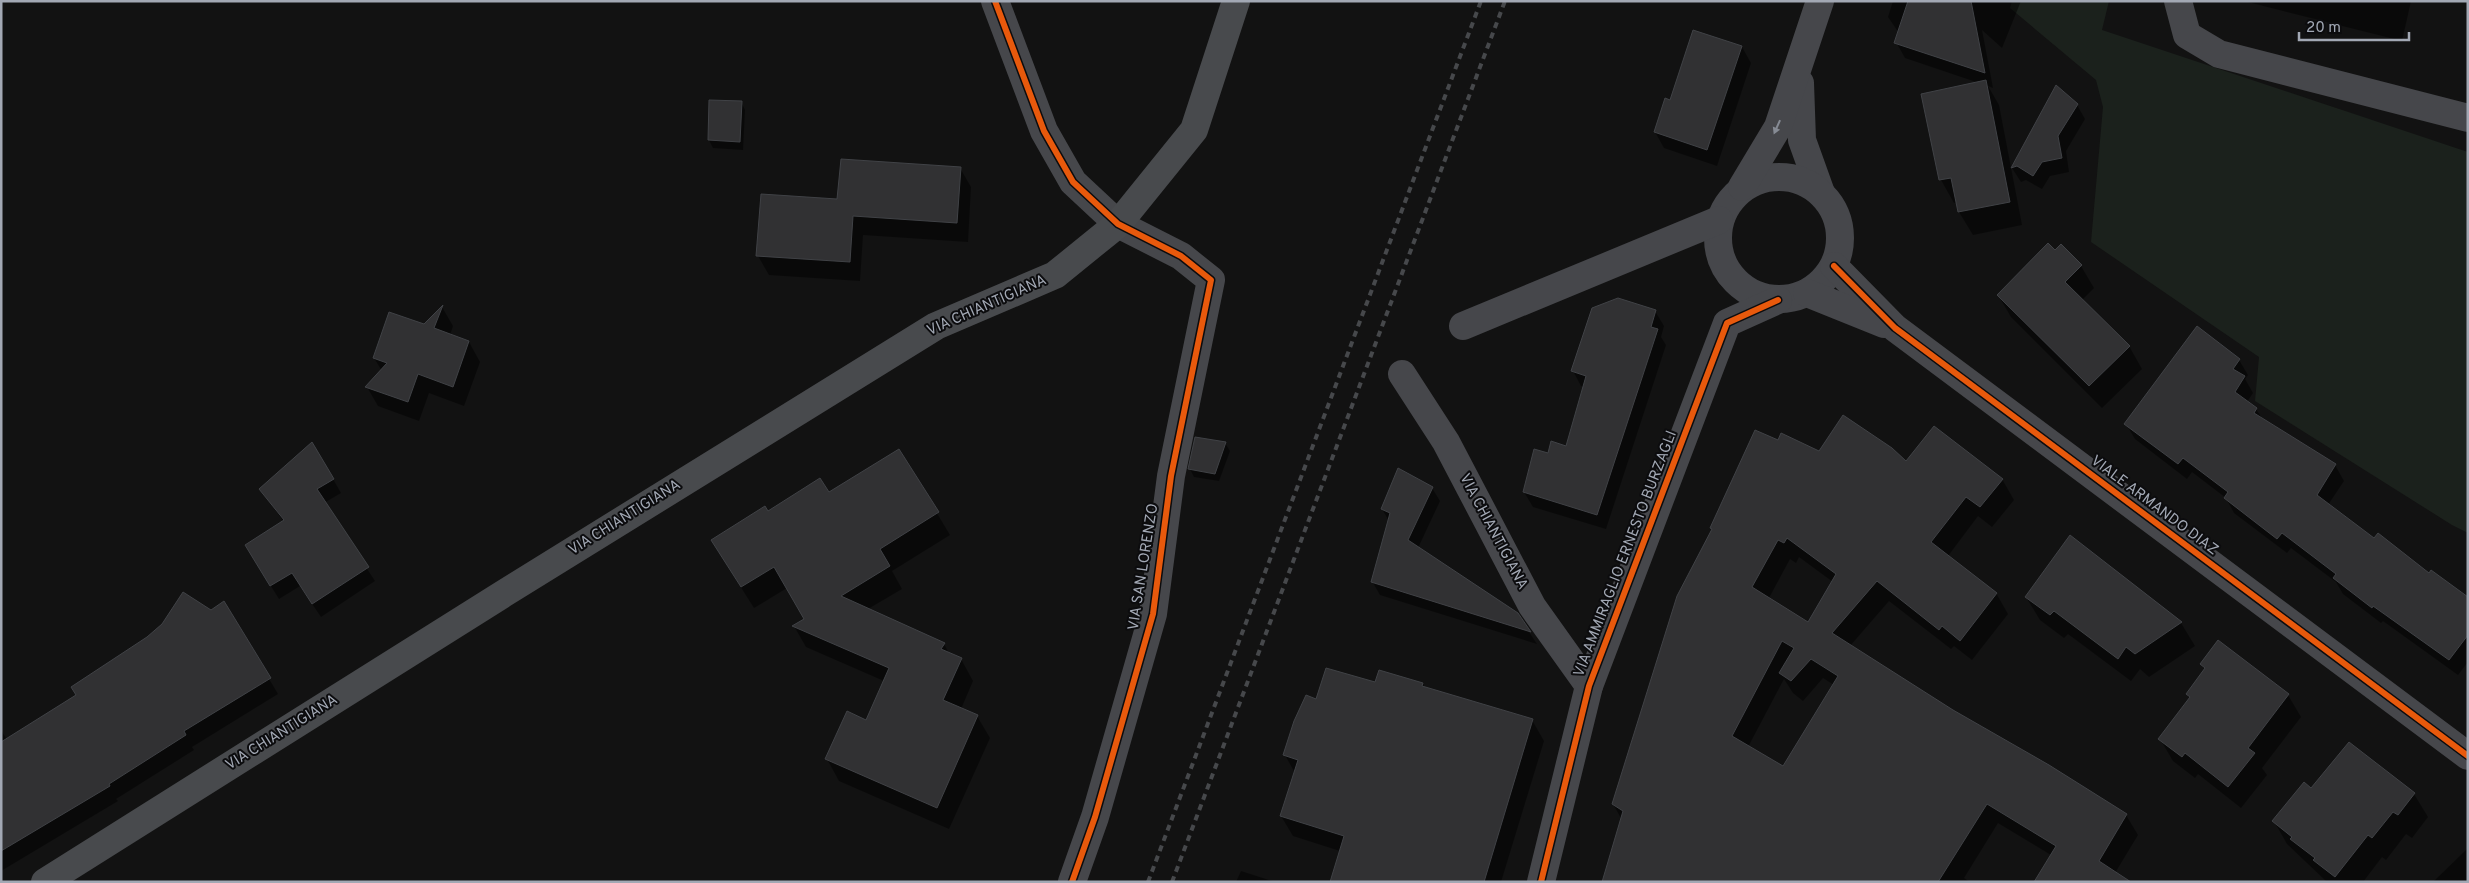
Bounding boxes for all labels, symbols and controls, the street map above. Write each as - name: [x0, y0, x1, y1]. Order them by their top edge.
- scale bar: [2299, 10, 2409, 42]
- text: 20 m: [2306, 19, 2341, 38]
- one-way arrow: [1773, 120, 1781, 134]
- street label: VIA CHIANTIGIANA: [924, 271, 1050, 341]
- street label: VIA AMMIRAGLIO ERNESTO BURZAGLI: [1570, 428, 1682, 680]
- street label: VIALE ARMANDO DIAZ: [2087, 452, 2221, 560]
- street label: VIA CHIANTIGIANA: [1454, 471, 1532, 593]
- street label: VIA CHIANTIGIANA: [565, 476, 685, 560]
- street label: VIA SAN LORENZO: [1125, 502, 1163, 632]
- street label: VIA CHIANTIGIANA: [222, 691, 342, 775]

